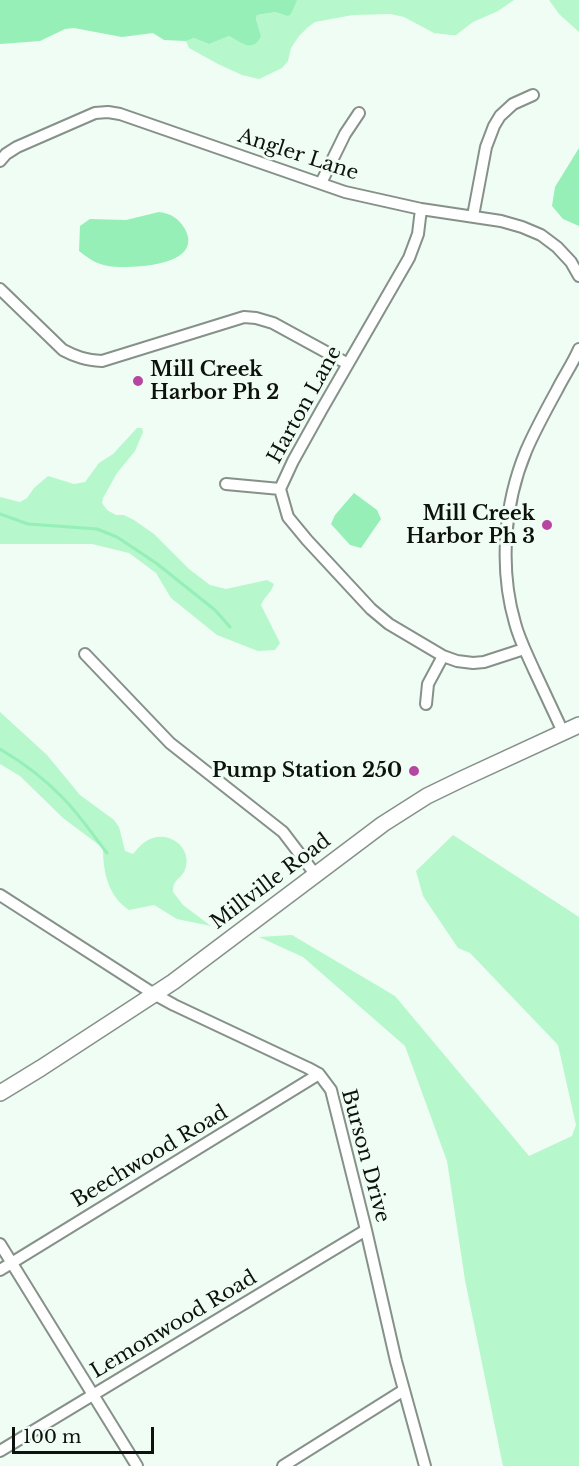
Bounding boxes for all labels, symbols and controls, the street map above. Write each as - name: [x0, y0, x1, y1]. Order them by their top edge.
- street label: Angler Lane: [235, 124, 361, 186]
- street label: Harton Lane: [263, 342, 347, 468]
- place label: Mill Creek Harbor Ph 2: [150, 358, 279, 405]
- marker: Mill Creek Harbor Ph 2: [131, 374, 145, 388]
- place label: Mill Creek Harbor Ph 3: [406, 502, 535, 549]
- marker: Mill Creek Harbor Ph 3: [540, 518, 554, 532]
- place label: Pump Station 250: [212, 759, 402, 783]
- marker: Pump Station 250: [407, 764, 421, 778]
- street label: Millville Road: [206, 829, 336, 935]
- street label: Burson Drive: [336, 1087, 394, 1225]
- street label: Beechwood Road: [68, 1101, 232, 1213]
- street label: Lemonwood Road: [87, 1266, 261, 1384]
- scale bar: [15, 1415, 158, 1453]
- text: 100 m: [23, 1426, 81, 1448]

